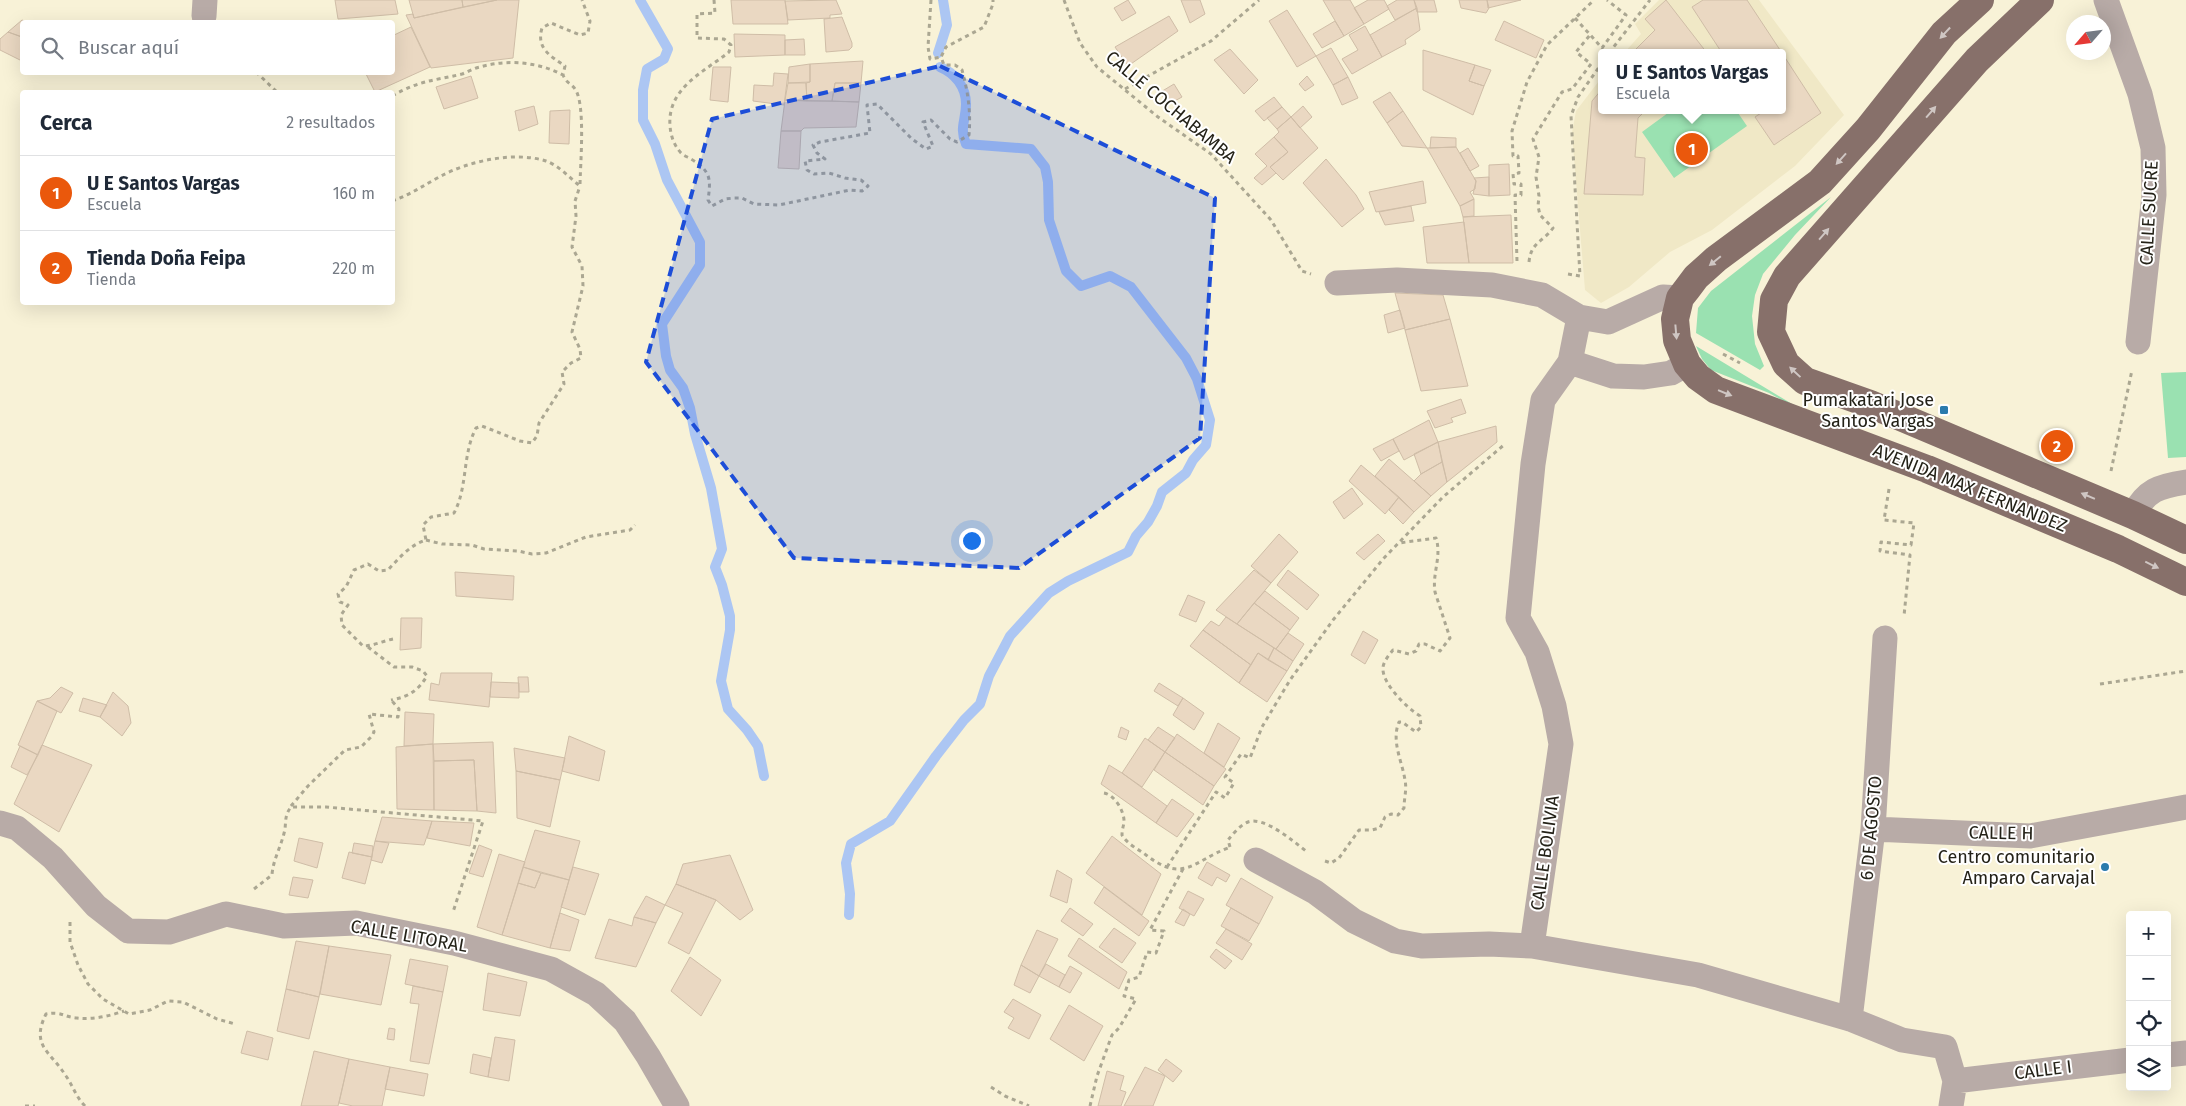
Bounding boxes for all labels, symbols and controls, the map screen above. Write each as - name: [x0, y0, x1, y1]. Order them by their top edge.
- north arrow: [2066, 15, 2111, 60]
- search box: [20, 20, 395, 75]
- one-way arrow: [1939, 27, 1951, 39]
- icon: search: [38, 34, 66, 62]
- text: Buscar aquí: [78, 36, 179, 59]
- street label: CALLE COCHABAMBA: [1101, 46, 1241, 169]
- popup: [1598, 49, 1786, 114]
- text: U E Santos Vargas: [1616, 61, 1768, 84]
- text: Escuela: [1616, 84, 1670, 103]
- one-way arrow: [1925, 106, 1937, 118]
- text: Cerca: [40, 110, 92, 136]
- text: 2 resultados: [286, 113, 375, 132]
- pin: 1: [1676, 130, 1708, 168]
- one-way arrow: [1835, 152, 1847, 164]
- street label: CALLE SUCRE: [2135, 160, 2163, 266]
- text: U E Santos Vargas: [87, 172, 240, 195]
- text: 1: [52, 184, 60, 203]
- text: 160 m: [333, 184, 375, 203]
- text: Escuela: [87, 195, 142, 214]
- one-way arrow: [1818, 228, 1830, 240]
- text: Tienda Doña Feipa: [87, 247, 246, 270]
- one-way arrow: [1709, 255, 1722, 266]
- text: 2: [52, 259, 60, 278]
- text: 220 m: [332, 259, 375, 278]
- text: Tienda: [87, 270, 136, 289]
- one-way arrow: [1673, 324, 1681, 340]
- one-way arrow: [1789, 366, 1801, 378]
- place label: Pumakatari Jose Santos Vargas: [1802, 389, 1934, 432]
- one-way arrow: [1718, 390, 1732, 398]
- marker: Pumakatari Jose Santos Vargas: [1938, 404, 1950, 416]
- pin: 2: [2041, 427, 2073, 465]
- street label: AVENIDA MAX FERNANDEZ: [1870, 439, 2070, 537]
- one-way arrow: [2081, 492, 2095, 500]
- your location: [959, 528, 985, 554]
- one-way arrow: [2145, 561, 2159, 569]
- street label: 6 DE AGOSTO: [1855, 775, 1887, 881]
- street label: CALLE BOLIVIA: [1526, 793, 1564, 912]
- street label: CALLE H: [1968, 821, 2034, 845]
- place label: Centro comunitario Amparo Carvajal: [1938, 846, 2095, 889]
- marker: Centro comunitario Amparo Carvajal: [2099, 861, 2111, 873]
- map controls: [2126, 911, 2171, 1091]
- button: +: [2126, 911, 2171, 956]
- street label: CALLE LITORAL: [349, 915, 469, 957]
- button: −: [2126, 956, 2171, 1001]
- button: locate: [2126, 1001, 2171, 1046]
- button: layers: [2126, 1046, 2171, 1091]
- street label: CALLE I: [2013, 1056, 2073, 1084]

